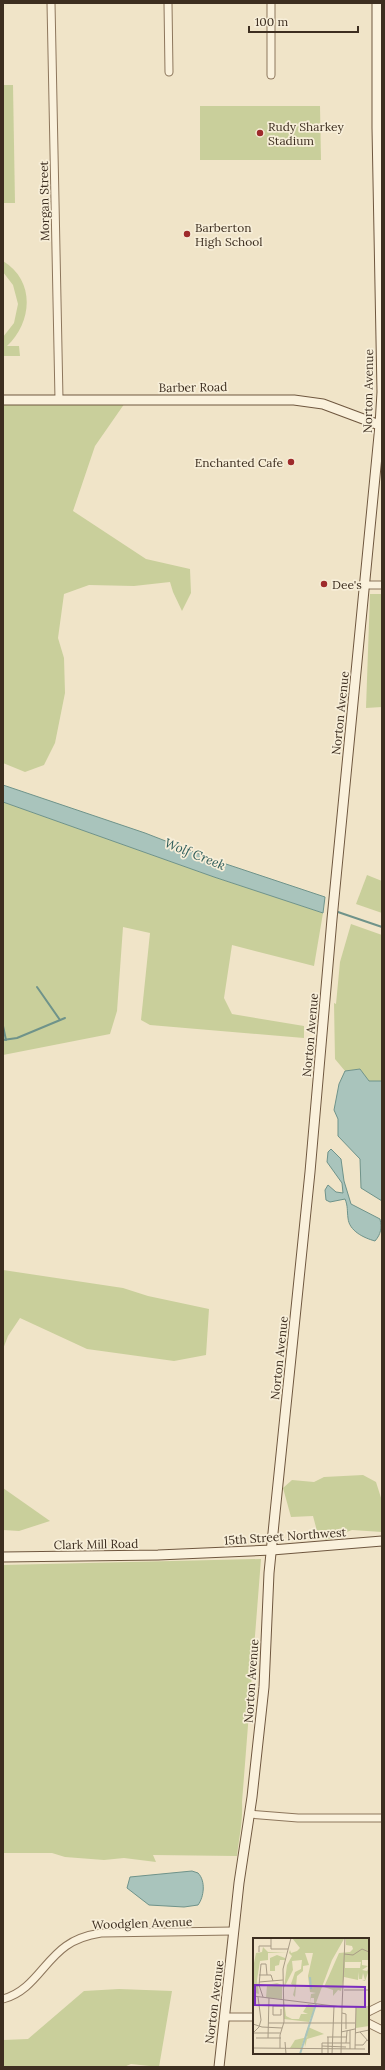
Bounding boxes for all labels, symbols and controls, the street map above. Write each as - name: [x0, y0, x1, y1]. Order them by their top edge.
- scale bar: [249, 8, 358, 34]
- text: 100 m: [255, 14, 288, 29]
- place label: Rudy Sharkey Stadium: [268, 119, 344, 148]
- marker: Rudy Sharkey Stadium: [255, 128, 265, 138]
- street label: Morgan Street: [36, 160, 52, 241]
- place label: Barberton High School: [195, 220, 263, 249]
- marker: Barberton High School: [182, 229, 192, 239]
- street label: Norton Avenue: [360, 348, 376, 433]
- street label: Barber Road: [159, 379, 227, 395]
- place label: Enchanted Cafe: [195, 455, 283, 470]
- marker: Enchanted Cafe: [286, 457, 296, 467]
- place label: Dee's: [332, 577, 362, 592]
- marker: Dee's: [319, 579, 329, 589]
- street label: Norton Avenue: [328, 670, 352, 756]
- water label: Wolf Creek: [162, 834, 228, 874]
- street label: Norton Avenue: [299, 992, 321, 1078]
- street label: Norton Avenue: [267, 1315, 291, 1401]
- street label: 15th Street Northwest: [223, 1524, 347, 1548]
- street label: Clark Mill Road: [54, 1536, 138, 1552]
- street label: Norton Avenue: [241, 1638, 261, 1724]
- street label: Woodglen Avenue: [91, 1914, 193, 1932]
- inset map: [253, 1938, 369, 2054]
- street label: Norton Avenue: [201, 1959, 227, 2045]

